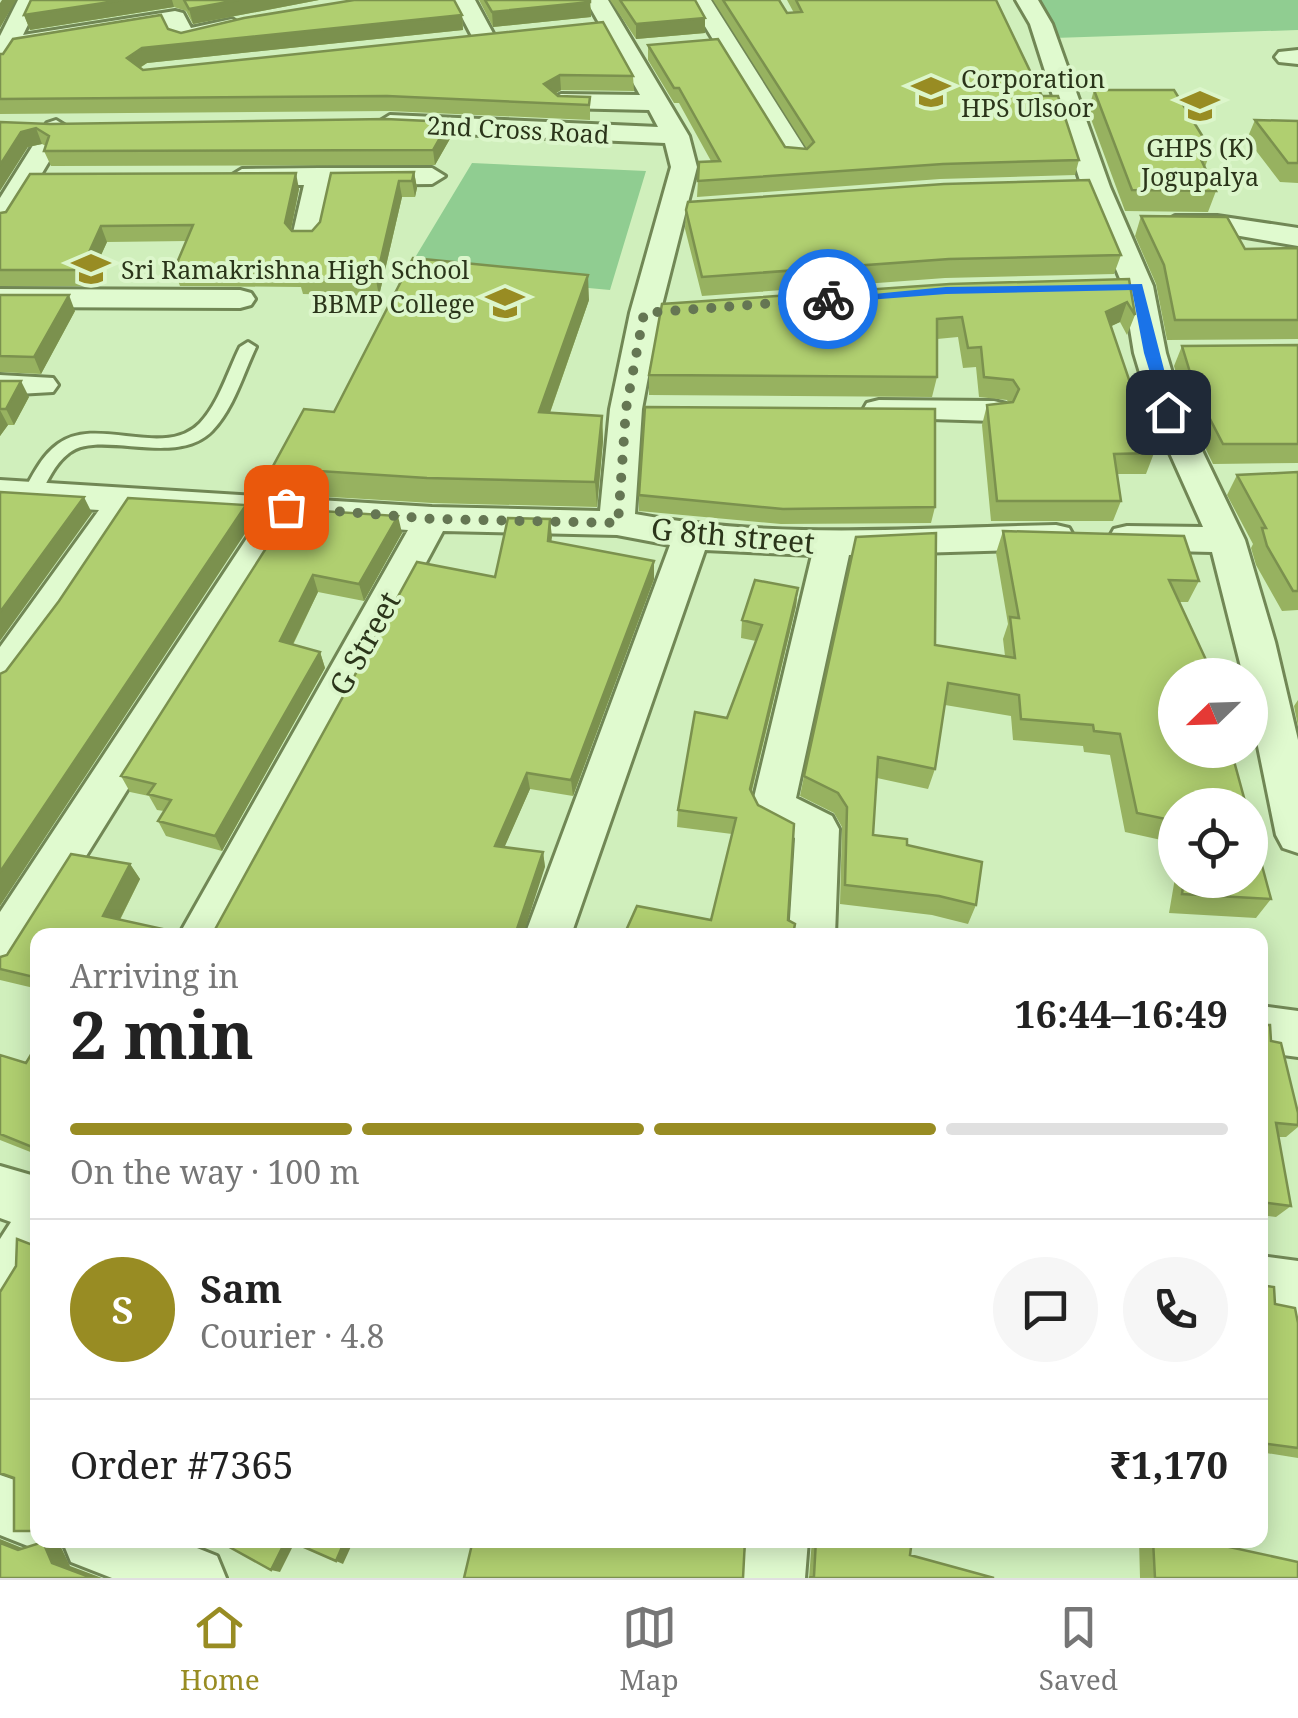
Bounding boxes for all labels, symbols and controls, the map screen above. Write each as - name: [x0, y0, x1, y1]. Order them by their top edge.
- place label: Corporation HPS Ulsoor: [961, 61, 1105, 124]
- school or university icon: Corporation HPS Ulsoor: [910, 71, 952, 113]
- school or university icon: GHPS (K) Jogupalya: [1179, 85, 1221, 127]
- street label: 2nd Cross Road: [426, 107, 610, 151]
- place label: GHPS (K) Jogupalya: [1140, 130, 1259, 193]
- school or university icon: Sri Ramakrishna High School: [70, 248, 112, 290]
- courier: [778, 249, 878, 349]
- place label: Sri Ramakrishna High School: [121, 252, 470, 286]
- icon: bike: [801, 272, 856, 327]
- school or university icon: BBMP College: [484, 282, 526, 324]
- place label: BBMP College: [312, 286, 475, 320]
- pin: [1126, 370, 1211, 455]
- icon: home: [1141, 385, 1196, 440]
- pin: [244, 465, 329, 550]
- icon: bag: [259, 480, 314, 535]
- street label: G 8th street: [649, 507, 817, 563]
- street label: G Street: [319, 584, 409, 702]
- north arrow: [1158, 658, 1268, 768]
- map controls: [1158, 658, 1268, 898]
- button: locate: [1158, 788, 1268, 898]
- text: Arriving in: [70, 954, 239, 997]
- text: 16:44–16:49: [1014, 987, 1228, 1039]
- text: 2 min: [70, 990, 254, 1078]
- text: On the way · 100 m: [70, 1150, 360, 1193]
- button: chat: [993, 1257, 1098, 1362]
- button: phone: [1123, 1257, 1228, 1362]
- text: Sam: [200, 1262, 282, 1314]
- text: S: [111, 1283, 134, 1335]
- text: Courier · 4.8: [200, 1314, 384, 1357]
- text: Order #7365: [70, 1438, 294, 1490]
- text: ₹1,170: [1110, 1438, 1228, 1490]
- tab: Home: [180, 1600, 260, 1698]
- tab: Map: [620, 1600, 679, 1698]
- tab: Saved: [1039, 1600, 1118, 1698]

